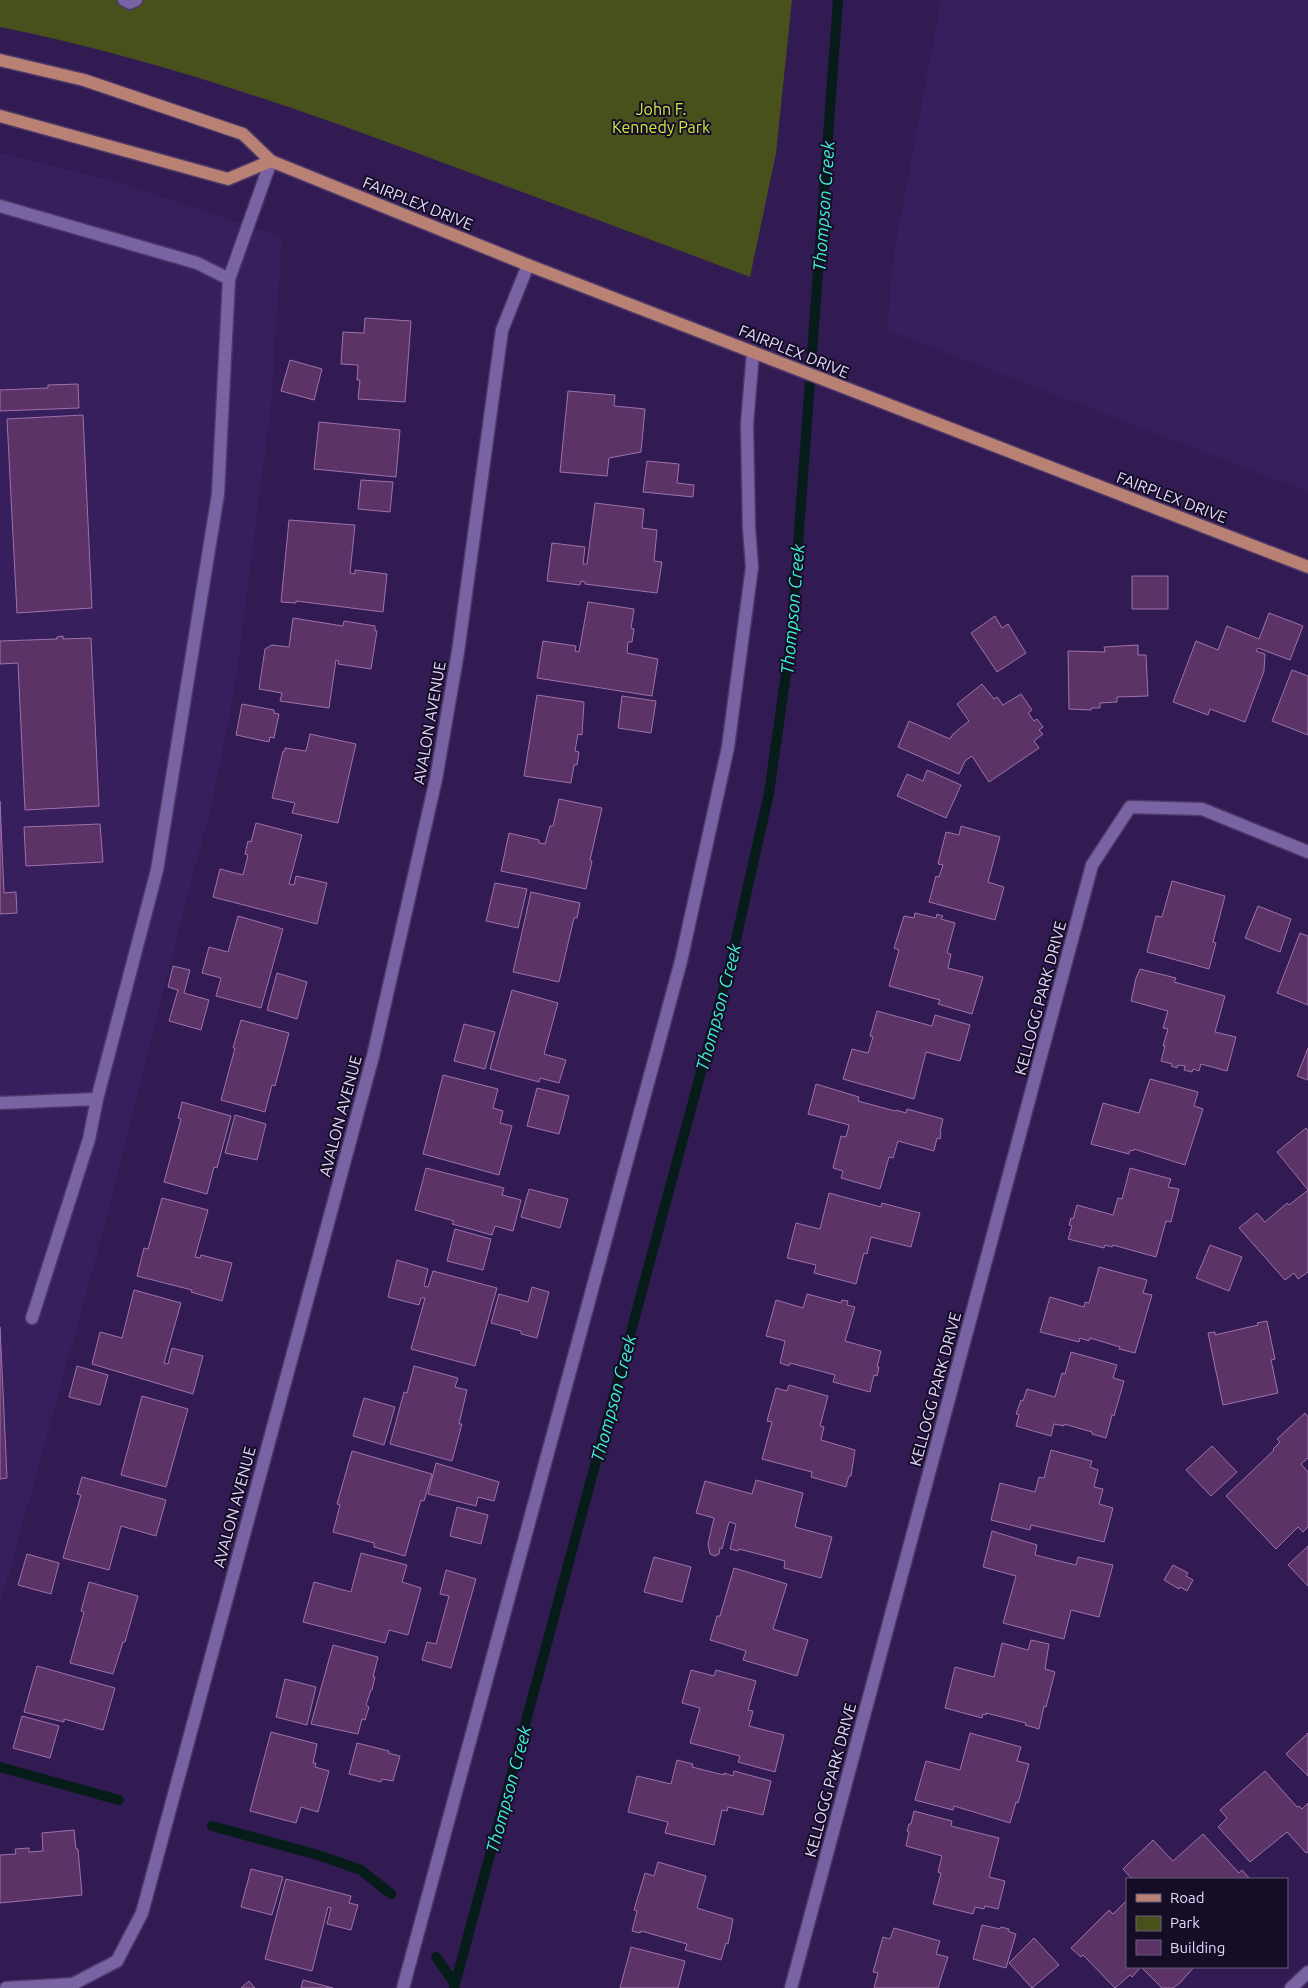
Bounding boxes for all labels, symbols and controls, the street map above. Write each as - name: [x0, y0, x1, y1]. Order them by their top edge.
- park label: John F. Kennedy Park: [612, 100, 710, 136]
- water label: Thompson Creek: [808, 139, 838, 272]
- street label: FAIRPLEX DRIVE: [360, 173, 476, 233]
- street label: FAIRPLEX DRIVE: [736, 321, 852, 381]
- street label: FAIRPLEX DRIVE: [1114, 468, 1230, 526]
- water label: Thompson Creek: [776, 542, 808, 675]
- street label: AVALON AVENUE: [409, 660, 449, 786]
- street label: KELLOGG PARK DRIVE: [1011, 919, 1069, 1077]
- water label: Thompson Creek: [691, 940, 745, 1073]
- street label: AVALON AVENUE: [315, 1054, 365, 1178]
- street label: KELLOGG PARK DRIVE: [906, 1310, 964, 1468]
- water label: Thompson Creek: [586, 1331, 640, 1464]
- street label: AVALON AVENUE: [209, 1445, 259, 1569]
- street label: KELLOGG PARK DRIVE: [801, 1701, 859, 1859]
- water label: Thompson Creek: [481, 1722, 535, 1855]
- legend: [1126, 1878, 1288, 1968]
- text: Road: [1170, 1889, 1205, 1906]
- text: Park: [1170, 1914, 1200, 1931]
- text: Building: [1170, 1939, 1225, 1956]

